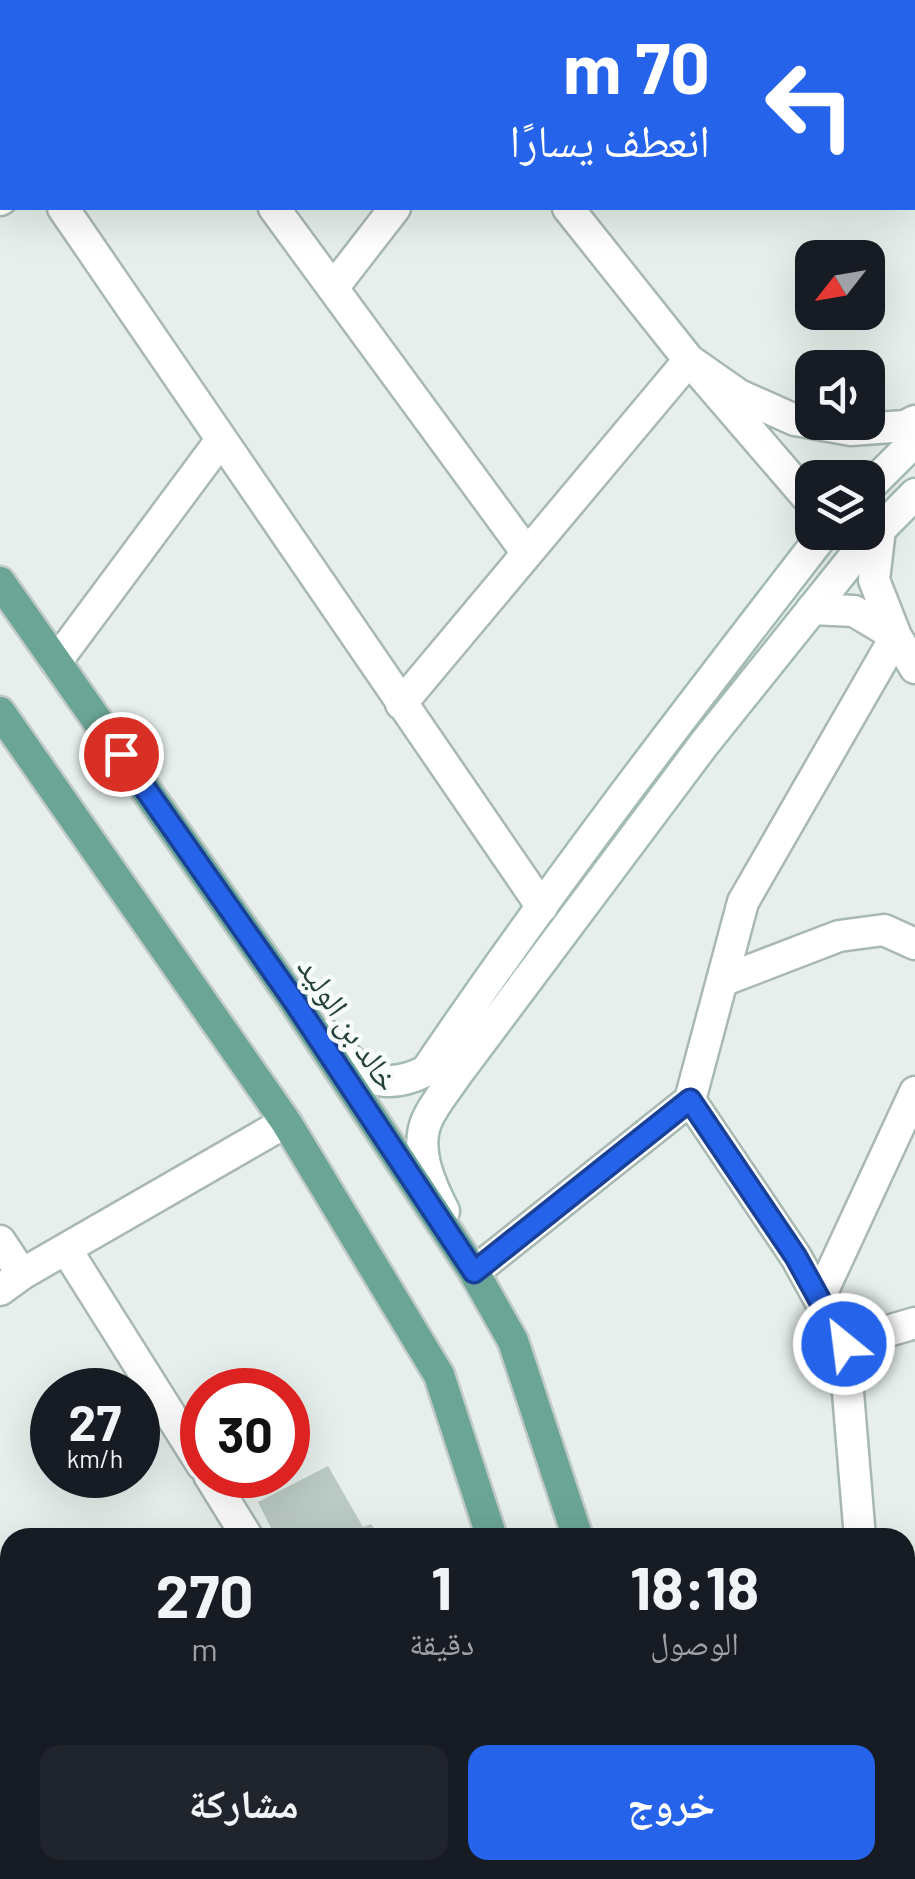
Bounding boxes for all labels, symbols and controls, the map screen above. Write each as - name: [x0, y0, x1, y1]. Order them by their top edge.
- text: 70 m: [563, 24, 710, 108]
- icon: left: [745, 40, 875, 170]
- text: انعطف يسارًا: [509, 112, 710, 166]
- north arrow: [795, 240, 885, 330]
- map controls: [795, 240, 885, 550]
- button: sound: [795, 350, 885, 440]
- button: layers: [795, 460, 885, 550]
- pin: [79, 712, 164, 797]
- icon: arrive: [94, 727, 149, 782]
- street label: خالد بن الوليد: [289, 949, 409, 1099]
- position arrow: [792, 1292, 896, 1396]
- speed limit sign: 30: [180, 1368, 310, 1498]
- text: 27: [69, 1391, 121, 1451]
- text: km/h: [67, 1443, 123, 1473]
- text: 1: [431, 1550, 452, 1622]
- text: 18:18: [630, 1550, 759, 1622]
- text: 270: [156, 1558, 253, 1630]
- text: دقيقة: [409, 1623, 474, 1661]
- text: الوصول: [650, 1623, 739, 1661]
- text: m: [191, 1629, 218, 1667]
- button: مشاركة: [40, 1745, 448, 1860]
- button: خروج: [468, 1745, 875, 1860]

